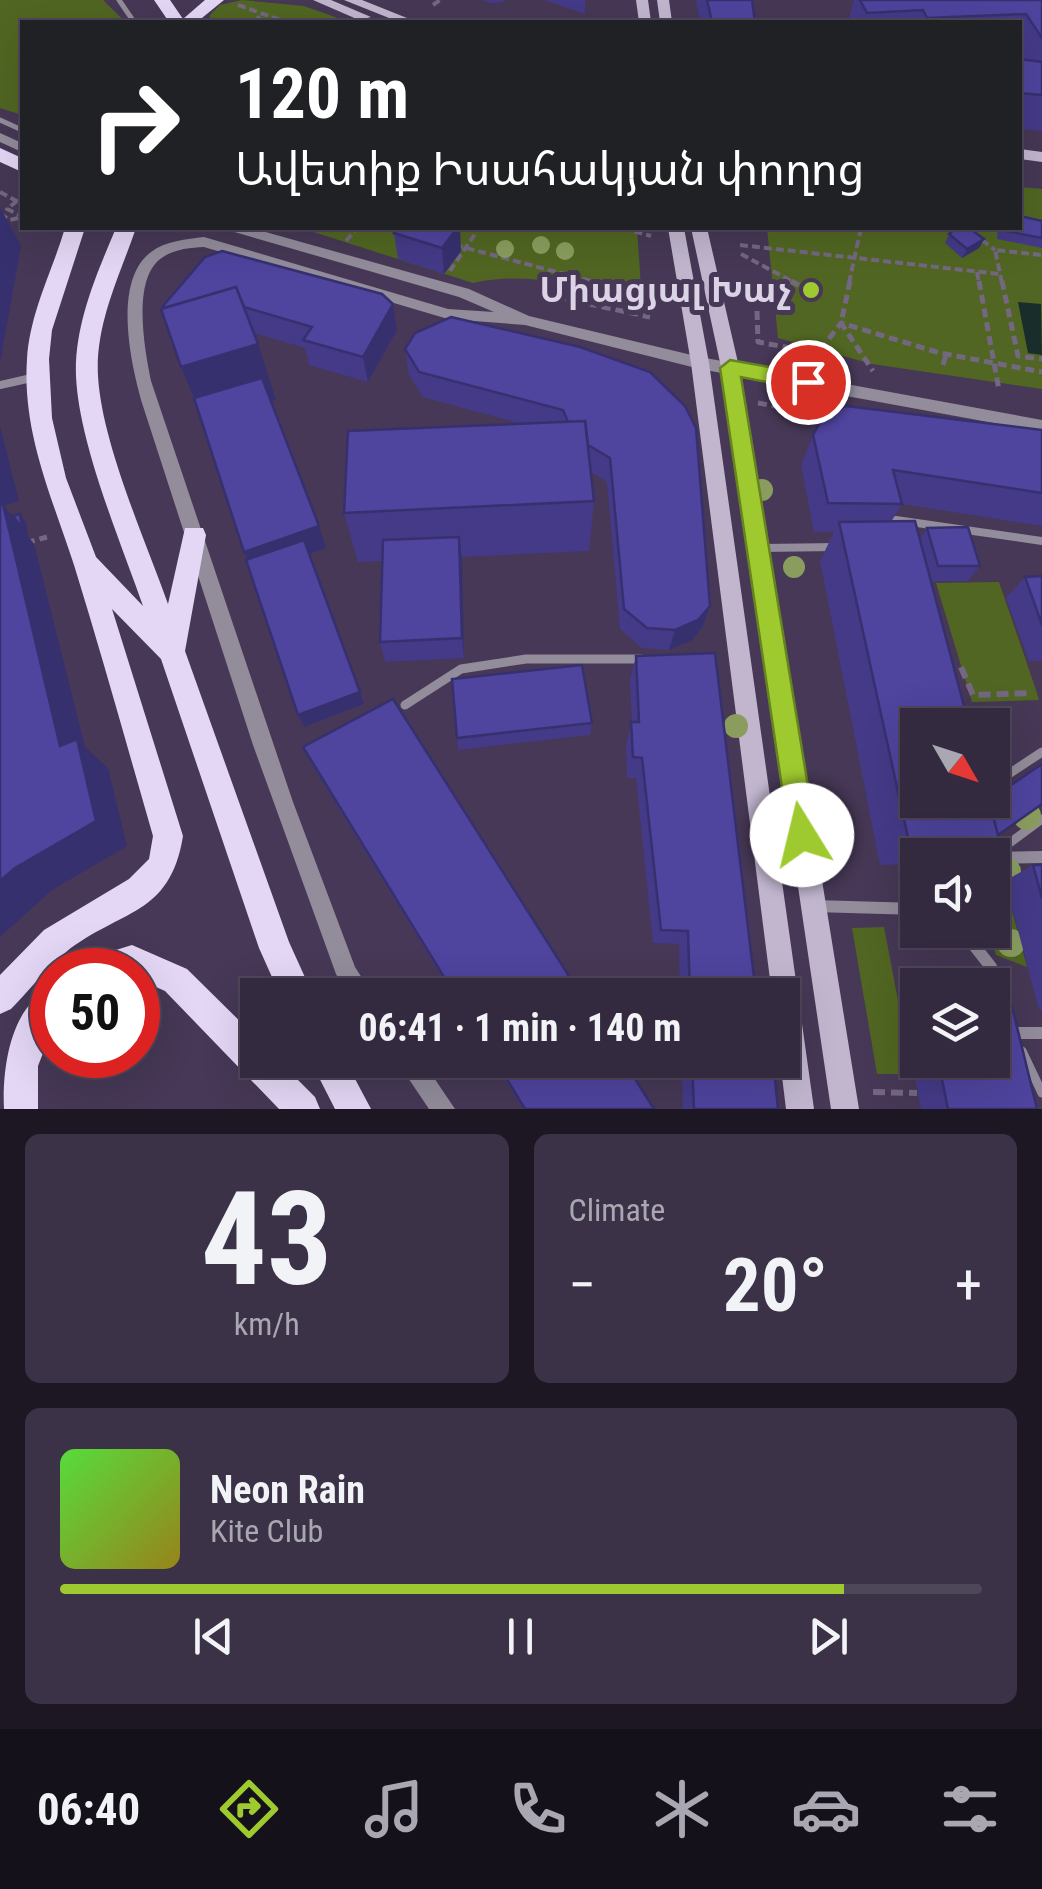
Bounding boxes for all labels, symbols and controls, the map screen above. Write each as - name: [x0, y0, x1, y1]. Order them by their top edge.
- text: 120 m: [235, 53, 409, 135]
- icon: right: [70, 60, 200, 190]
- text: Ավետիք Իսահակյան փողոց: [235, 143, 865, 196]
- place label: Միացյալ Խաչ: [539, 270, 791, 311]
- marker: Միացյալ Խաչ: [800, 279, 822, 301]
- pin: [766, 340, 851, 425]
- icon: arrive: [781, 355, 836, 410]
- north arrow: [900, 708, 1010, 818]
- map controls: [900, 708, 1010, 1078]
- position arrow: [750, 783, 854, 887]
- button: sound: [900, 838, 1010, 948]
- speed limit sign: 50: [30, 948, 160, 1078]
- button: layers: [900, 968, 1010, 1078]
- text: 06:41 · 1 min · 140 m: [359, 1006, 681, 1050]
- text: 43: [201, 1163, 332, 1316]
- text: Climate: [569, 1191, 665, 1229]
- text: 20°: [723, 1241, 828, 1329]
- text: −: [569, 1253, 596, 1317]
- text: +: [955, 1253, 982, 1317]
- text: km/h: [234, 1305, 300, 1343]
- text: Neon Rain: [210, 1468, 365, 1512]
- text: Kite Club: [210, 1512, 323, 1550]
- icon: previous: [186, 1609, 241, 1664]
- icon: pause: [493, 1609, 548, 1664]
- icon: next: [801, 1609, 856, 1664]
- icon: directions: [214, 1774, 284, 1844]
- icon: music: [359, 1774, 429, 1844]
- icon: phone: [503, 1774, 573, 1844]
- icon: climate: [647, 1774, 717, 1844]
- icon: car: [791, 1774, 861, 1844]
- icon: filters: [935, 1774, 1005, 1844]
- text: 06:40: [37, 1783, 140, 1836]

